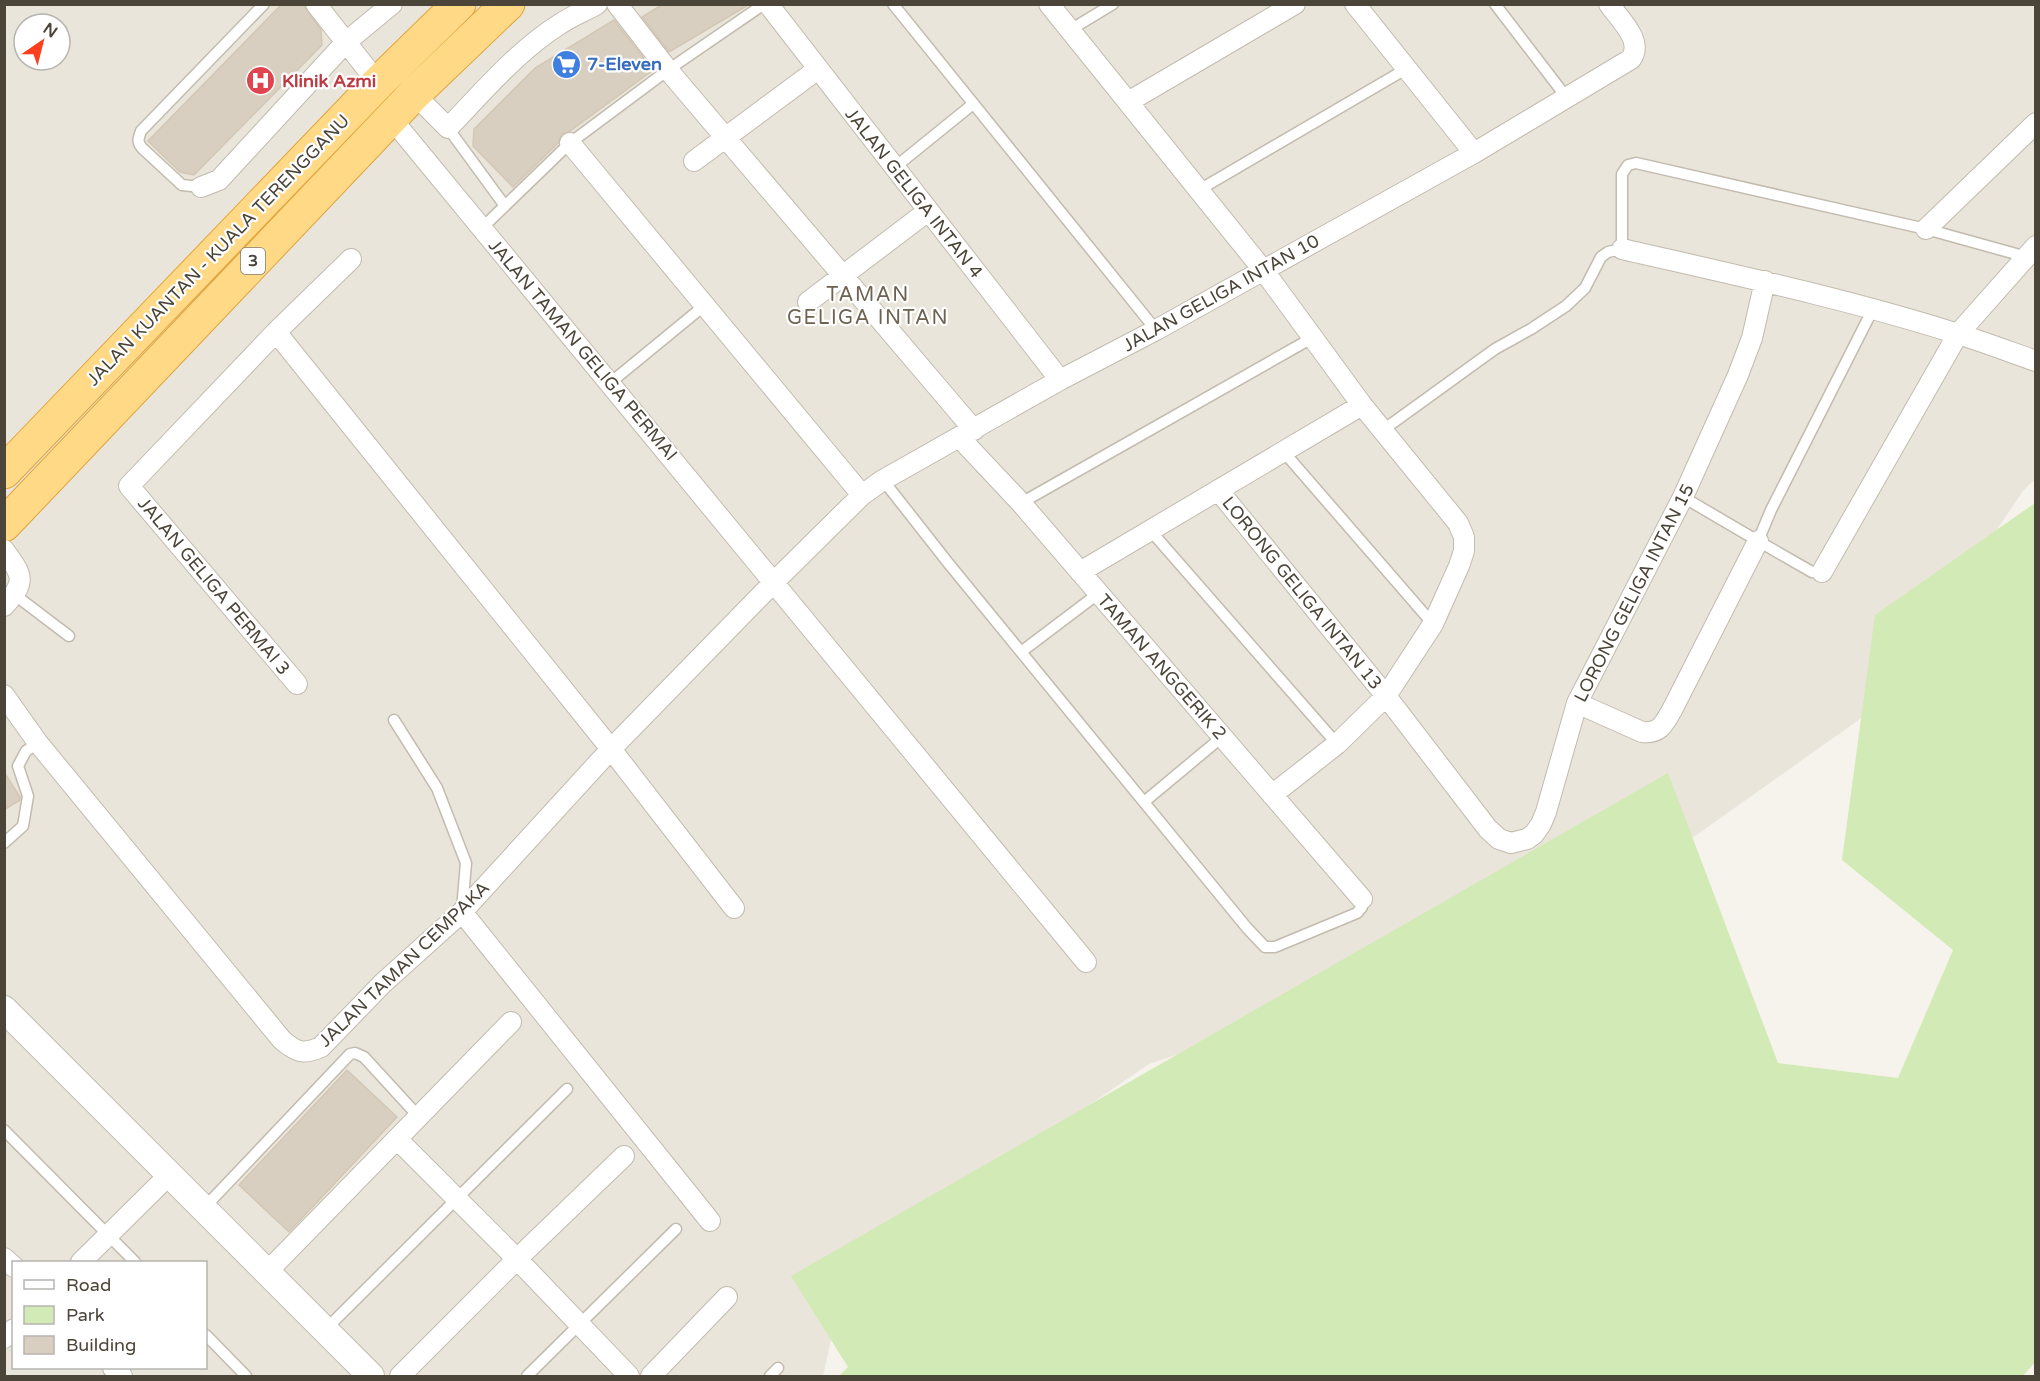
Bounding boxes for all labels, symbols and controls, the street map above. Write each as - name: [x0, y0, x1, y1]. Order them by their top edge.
- north arrow: [12, 12, 72, 72]
- text: N: [39, 19, 61, 42]
- supermarket icon: 7-Eleven: [550, 48, 582, 80]
- place label: 7-Eleven: [587, 53, 662, 75]
- hospital icon: Klinik Azmi: [245, 65, 277, 97]
- place label: Klinik Azmi: [282, 70, 376, 92]
- street label: JALAN GELIGA INTAN 4: [841, 103, 987, 283]
- street label: JALAN KUANTAN - KUALA TERENGGANU: [82, 110, 354, 390]
- street label: JALAN GELIGA INTAN 10: [1119, 230, 1323, 356]
- street label: JALAN TAMAN GELIGA PERMAI: [484, 235, 682, 465]
- road number: 3: [241, 248, 265, 274]
- district label: TAMAN GELIGA INTAN: [787, 283, 949, 330]
- street label: LORONG GELIGA INTAN 15: [1569, 480, 1699, 706]
- street label: LORONG GELIGA INTAN 13: [1217, 492, 1387, 694]
- street label: JALAN GELIGA PERMAI 3: [133, 493, 295, 679]
- street label: TAMAN ANGGERIK 2: [1093, 590, 1231, 744]
- street label: JALAN TAMAN CEMPAKA: [314, 877, 494, 1051]
- legend: [12, 1261, 207, 1369]
- text: Road: [66, 1274, 111, 1296]
- text: Park: [66, 1304, 105, 1326]
- text: Building: [66, 1334, 136, 1356]

